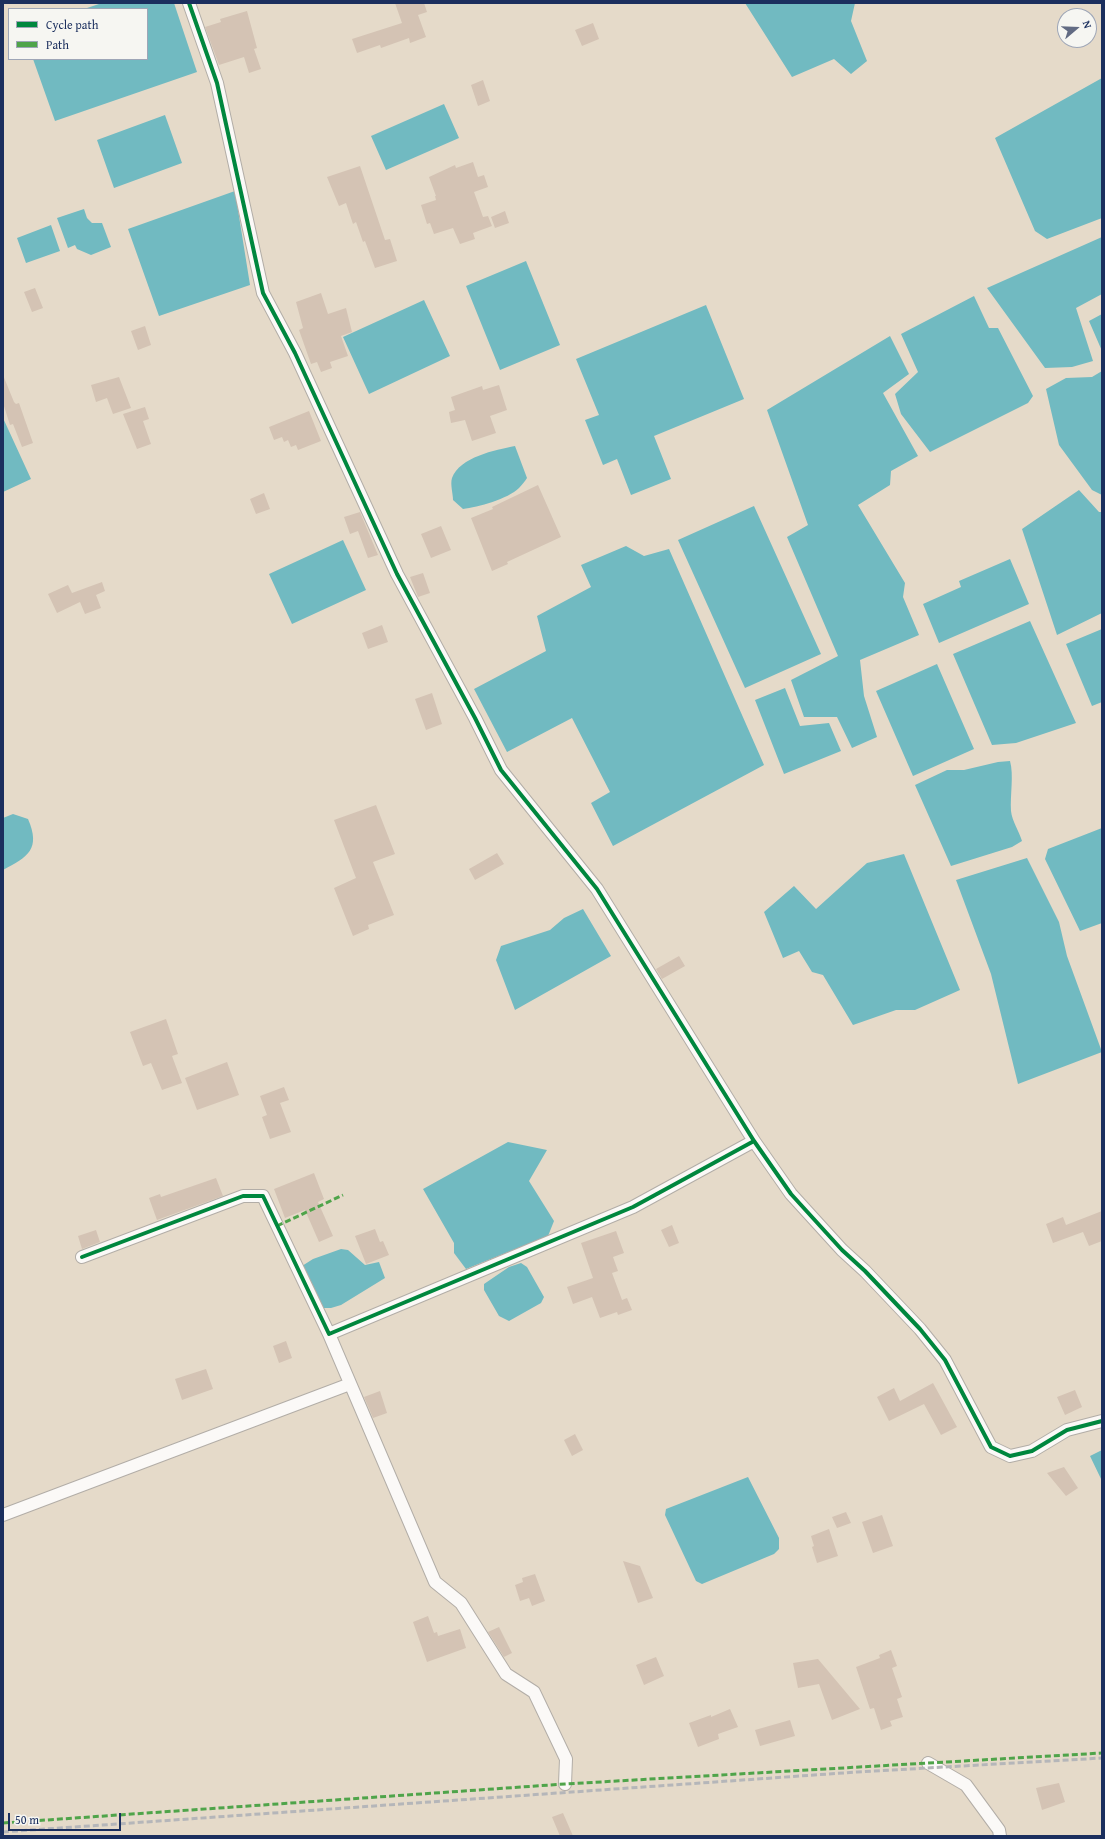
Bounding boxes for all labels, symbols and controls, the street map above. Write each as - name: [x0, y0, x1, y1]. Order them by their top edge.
- legend: [8, 8, 148, 60]
- north arrow: [1057, 8, 1097, 48]
- text: Cycle path: [46, 16, 98, 33]
- text: N: [1079, 18, 1096, 30]
- text: Path: [46, 36, 69, 53]
- scale bar: [10, 1805, 123, 1831]
- text: 50 m: [15, 1811, 39, 1828]

